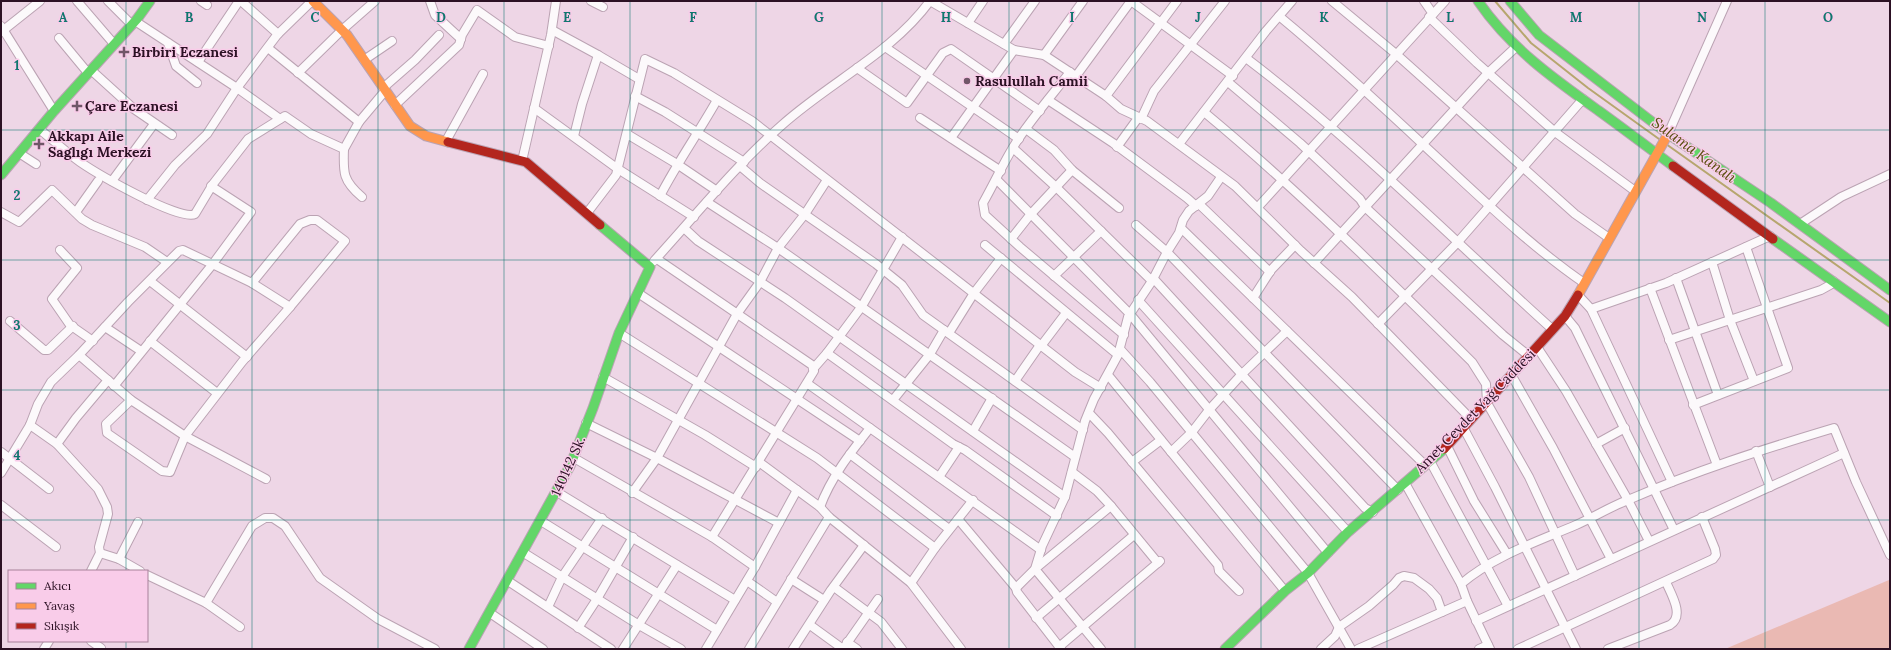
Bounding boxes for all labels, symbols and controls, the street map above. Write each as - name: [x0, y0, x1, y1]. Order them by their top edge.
- text: A: [59, 9, 68, 26]
- text: B: [185, 9, 194, 26]
- text: C: [311, 9, 320, 26]
- text: D: [436, 9, 446, 26]
- text: E: [563, 9, 571, 26]
- text: F: [689, 9, 697, 26]
- text: G: [814, 9, 824, 26]
- text: H: [941, 9, 951, 26]
- text: I: [1069, 9, 1075, 26]
- text: J: [1195, 9, 1201, 26]
- text: K: [1319, 9, 1329, 26]
- text: L: [1446, 9, 1454, 26]
- text: M: [1570, 9, 1583, 26]
- text: N: [1697, 9, 1707, 26]
- text: O: [1823, 9, 1833, 26]
- place label: Birbiri Eczanesi: [132, 43, 239, 61]
- marker: Birbiri Eczanesi: [119, 47, 129, 57]
- text: 1: [14, 57, 20, 74]
- place label: Rasulullah Camii: [975, 72, 1088, 90]
- marker: Rasulullah Camii: [962, 76, 972, 86]
- place label: Çare Eczanesi: [85, 97, 178, 115]
- marker: Çare Eczanesi: [72, 101, 82, 111]
- water label: Sulama Kanalı: [1648, 113, 1740, 187]
- place label: Akkapı Aile Saglıgı Merkezi: [48, 127, 152, 161]
- marker: Akkapı Aile Saglıgı Merkezi: [33, 138, 45, 150]
- text: 2: [14, 187, 21, 204]
- text: 3: [13, 317, 21, 334]
- street label: Amet Cevdet Yağ Caddesi: [1410, 345, 1539, 478]
- street label: 140142 Sk.: [547, 433, 589, 499]
- text: 4: [13, 447, 21, 464]
- legend: [8, 570, 148, 642]
- text: Akıcı: [43, 578, 71, 593]
- text: Yavaş: [43, 598, 75, 613]
- text: Sıkışık: [44, 618, 80, 633]

